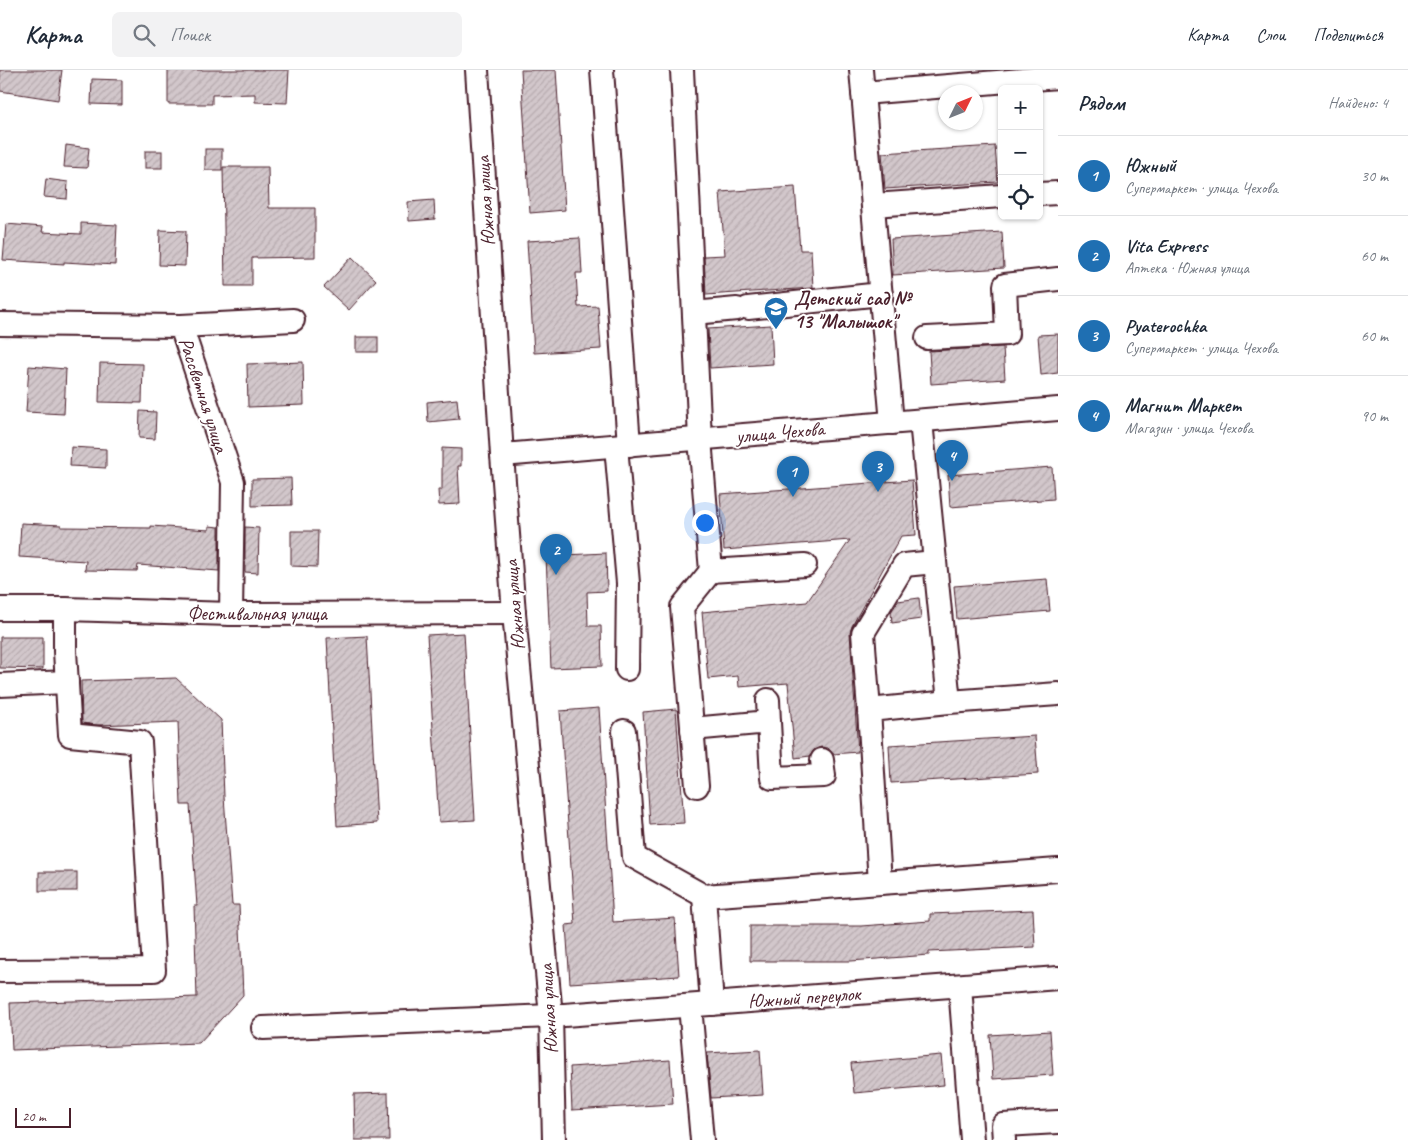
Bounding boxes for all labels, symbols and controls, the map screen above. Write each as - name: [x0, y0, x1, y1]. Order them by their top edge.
- search box: [112, 12, 462, 57]
- text: Карта: [25, 20, 82, 50]
- icon: search: [130, 21, 158, 49]
- text: Поиск: [170, 23, 210, 47]
- text: Карта: [1187, 24, 1228, 46]
- text: Слои: [1256, 24, 1285, 46]
- text: Поделиться: [1313, 24, 1383, 46]
- north arrow: [938, 85, 983, 130]
- map controls: [998, 85, 1043, 220]
- button: +: [998, 85, 1043, 130]
- text: Рядом: [1078, 90, 1125, 116]
- text: Найдено: 4: [1328, 93, 1388, 113]
- button: −: [998, 130, 1043, 175]
- street label: Южная улица: [470, 153, 501, 247]
- text: Южный: [1125, 154, 1176, 178]
- text: 1: [1090, 166, 1098, 186]
- text: 30 m: [1361, 166, 1388, 186]
- button: locate: [998, 175, 1043, 220]
- text: Супермаркет · улица Чехова: [1125, 178, 1278, 198]
- text: Vita Express: [1125, 234, 1207, 258]
- text: 2: [1090, 246, 1098, 266]
- text: 60 m: [1361, 246, 1388, 266]
- text: Аптека · Южная улица: [1125, 258, 1249, 278]
- place label: Детский сад № 13 "Малышок": [794, 286, 914, 334]
- school or university icon: Детский сад № 13 "Малышок": [763, 296, 789, 330]
- text: Pyaterochka: [1125, 314, 1206, 338]
- text: 3: [1090, 326, 1098, 346]
- text: 60 m: [1361, 326, 1388, 346]
- street label: Рассветная улица: [173, 334, 234, 457]
- text: Супермаркет · улица Чехова: [1125, 338, 1278, 358]
- text: Магнит Маркет: [1125, 394, 1242, 418]
- text: 4: [1090, 406, 1098, 426]
- text: 90 m: [1361, 406, 1388, 426]
- street label: улица Чехова: [734, 416, 827, 449]
- text: Магазин · улица Чехова: [1125, 418, 1253, 438]
- pin: 4: [936, 440, 968, 481]
- pin: 3: [862, 451, 894, 492]
- pin: 1: [777, 456, 809, 497]
- your location: [692, 510, 718, 536]
- pin: 2: [540, 534, 572, 575]
- street label: Южная улица: [498, 557, 531, 651]
- street label: Фестивальная улица: [187, 601, 329, 626]
- street label: Южная улица: [533, 961, 564, 1055]
- street label: Южный переулок: [747, 981, 863, 1014]
- scale bar: [15, 1105, 71, 1128]
- text: 20 m: [22, 1108, 46, 1125]

